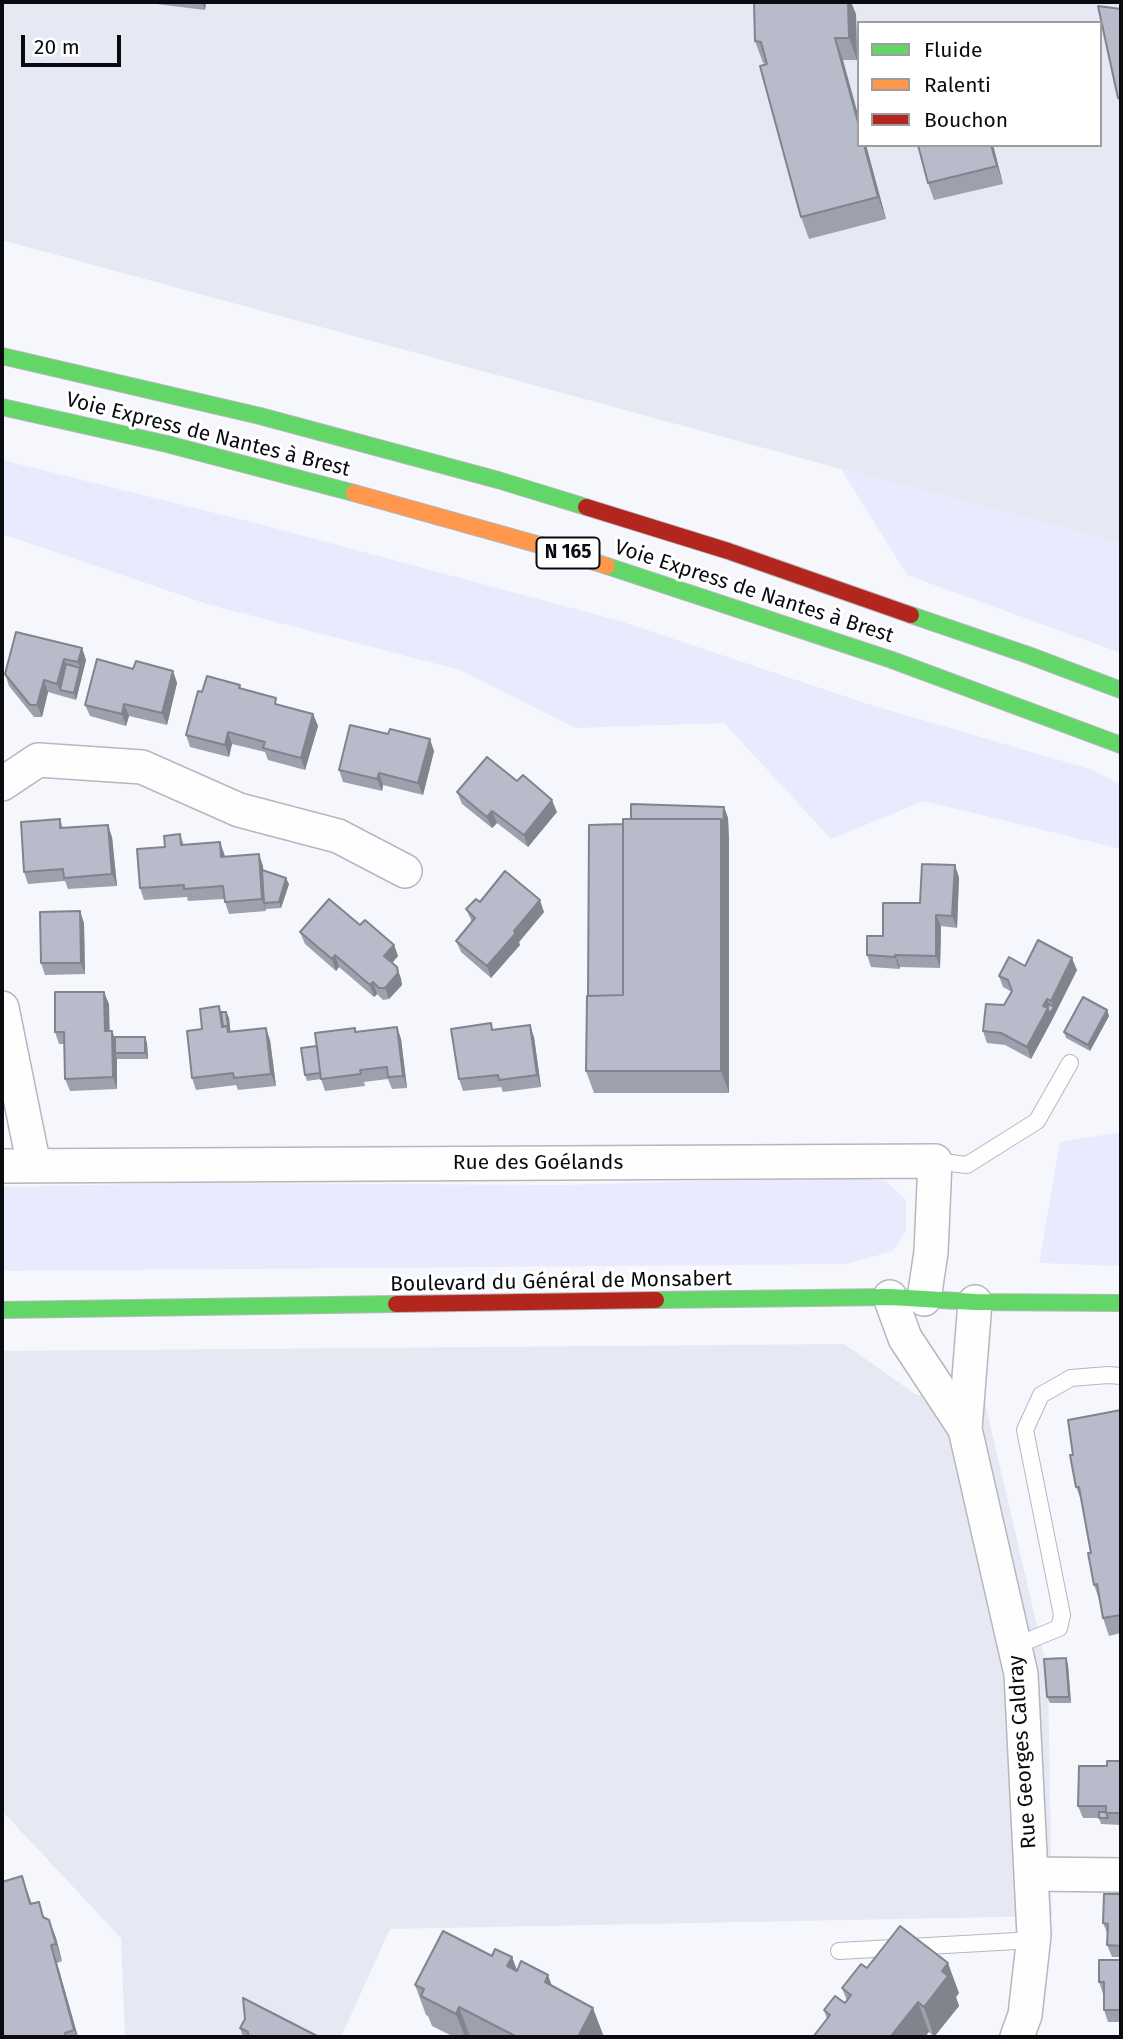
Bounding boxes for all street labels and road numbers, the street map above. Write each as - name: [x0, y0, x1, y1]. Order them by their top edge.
- street label: Voie Express de Nantes à Brest: [63, 387, 353, 483]
- street label: Voie Express de Nantes à Brest: [611, 535, 897, 649]
- road number: N 165: [536, 538, 600, 568]
- street label: Rue des Goélands: [453, 1150, 623, 1176]
- street label: Boulevard du Général de Monsabert: [390, 1266, 732, 1298]
- street label: Rue Georges Caldray: [1004, 1654, 1042, 1850]

